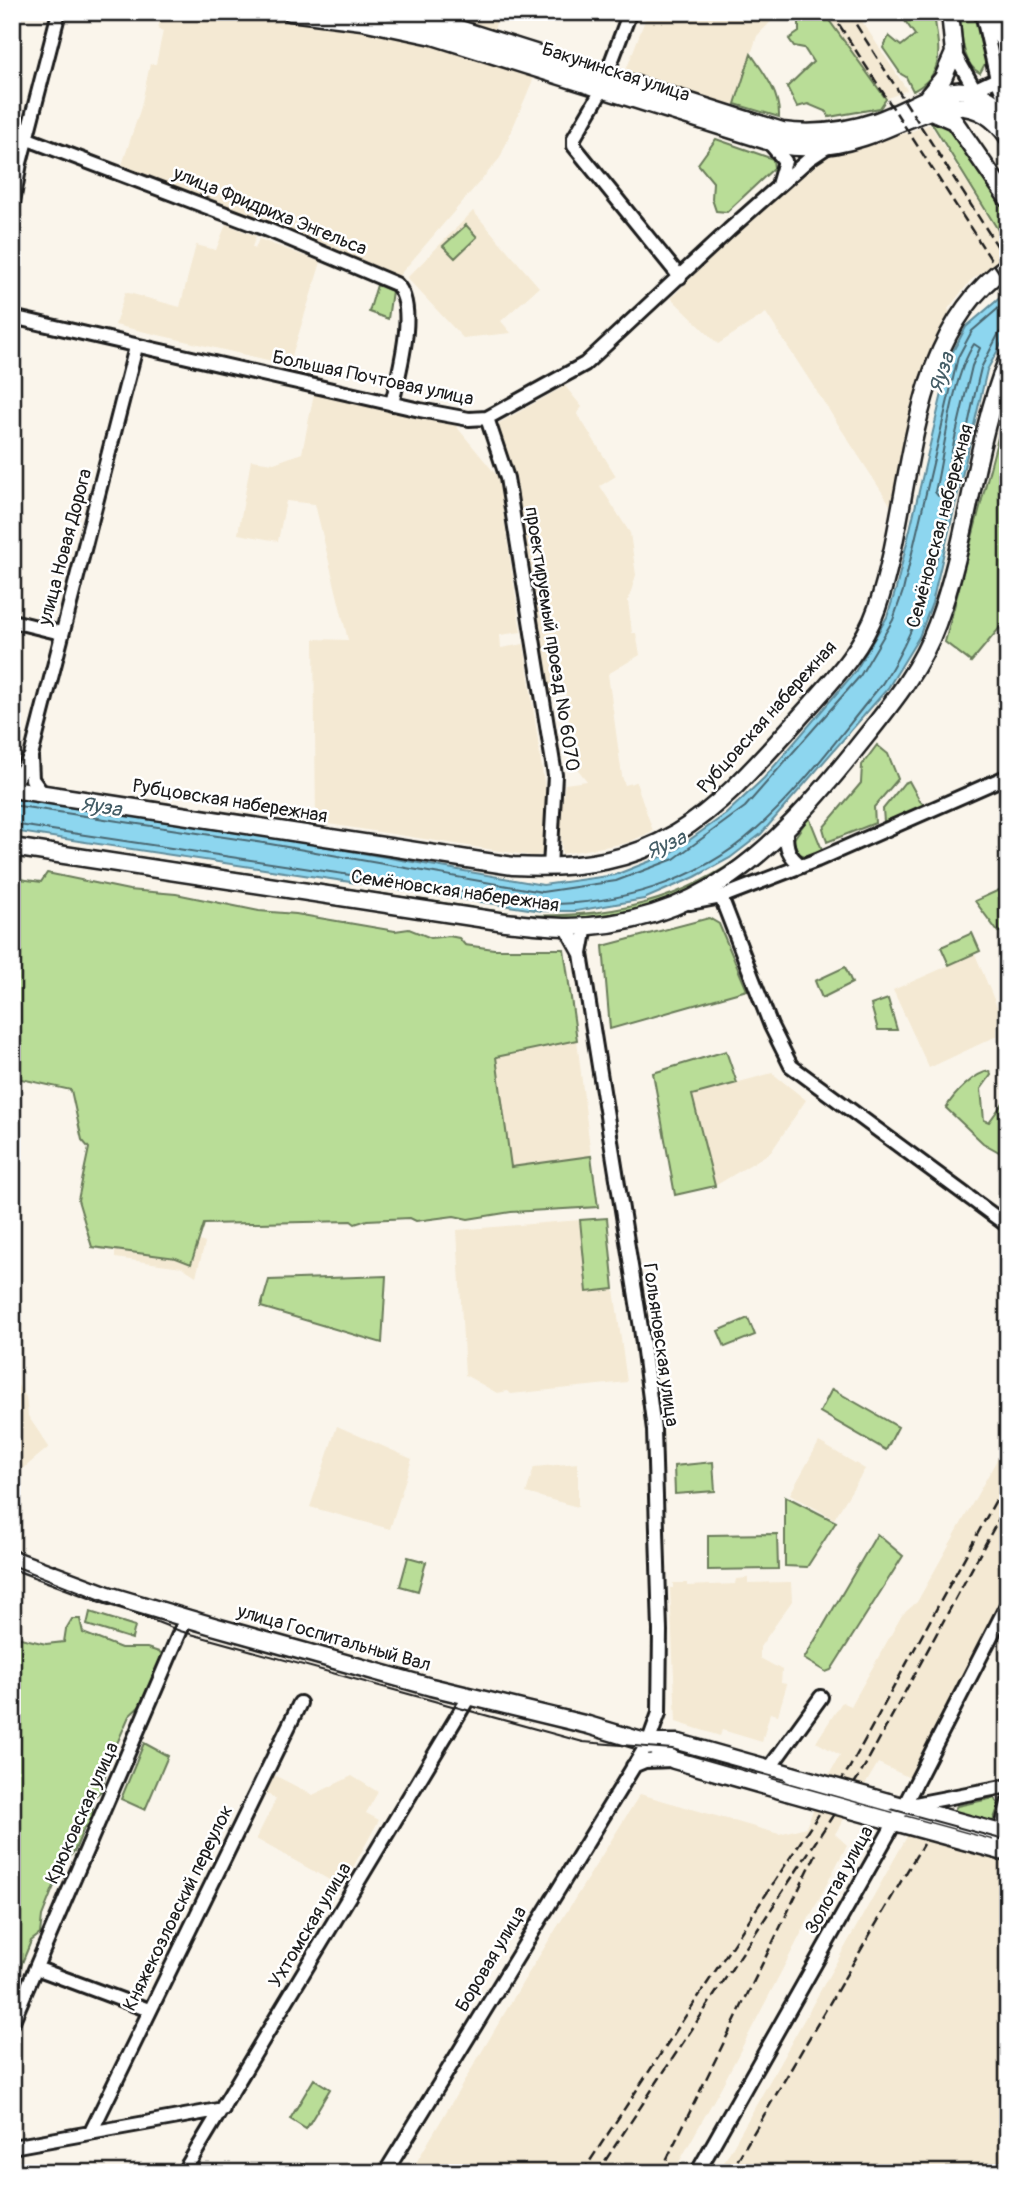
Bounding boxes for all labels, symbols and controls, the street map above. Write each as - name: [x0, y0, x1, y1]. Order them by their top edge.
- street label: Бакунинская улица: [539, 37, 693, 107]
- street label: улица Фридриха Энгельса: [169, 161, 371, 261]
- street label: Большая Почтовая улица: [270, 345, 476, 411]
- water label: Яуза: [923, 348, 962, 397]
- street label: Семёновская набережная: [901, 421, 979, 631]
- street label: улица Новая Дорога: [32, 466, 97, 629]
- street label: проектируемый проезд № 6070: [519, 505, 585, 773]
- street label: Рубцовская набережная: [692, 636, 842, 798]
- street label: Рубцовская набережная: [131, 774, 329, 828]
- water label: Яуза: [79, 790, 125, 824]
- water label: Яуза: [642, 824, 691, 866]
- street label: Семёновская набережная: [349, 865, 561, 918]
- street label: Гольяновская улица: [638, 1262, 684, 1428]
- street label: улица Госпитальный Вал: [234, 1599, 434, 1677]
- street label: Крюковская улица: [40, 1738, 124, 1888]
- street label: Княжекозловский переулок: [118, 1801, 238, 2015]
- street label: Золотая улица: [799, 1821, 879, 1939]
- street label: Ухтомская улица: [263, 1858, 357, 1992]
- street label: Боровая улица: [450, 1902, 532, 2016]

